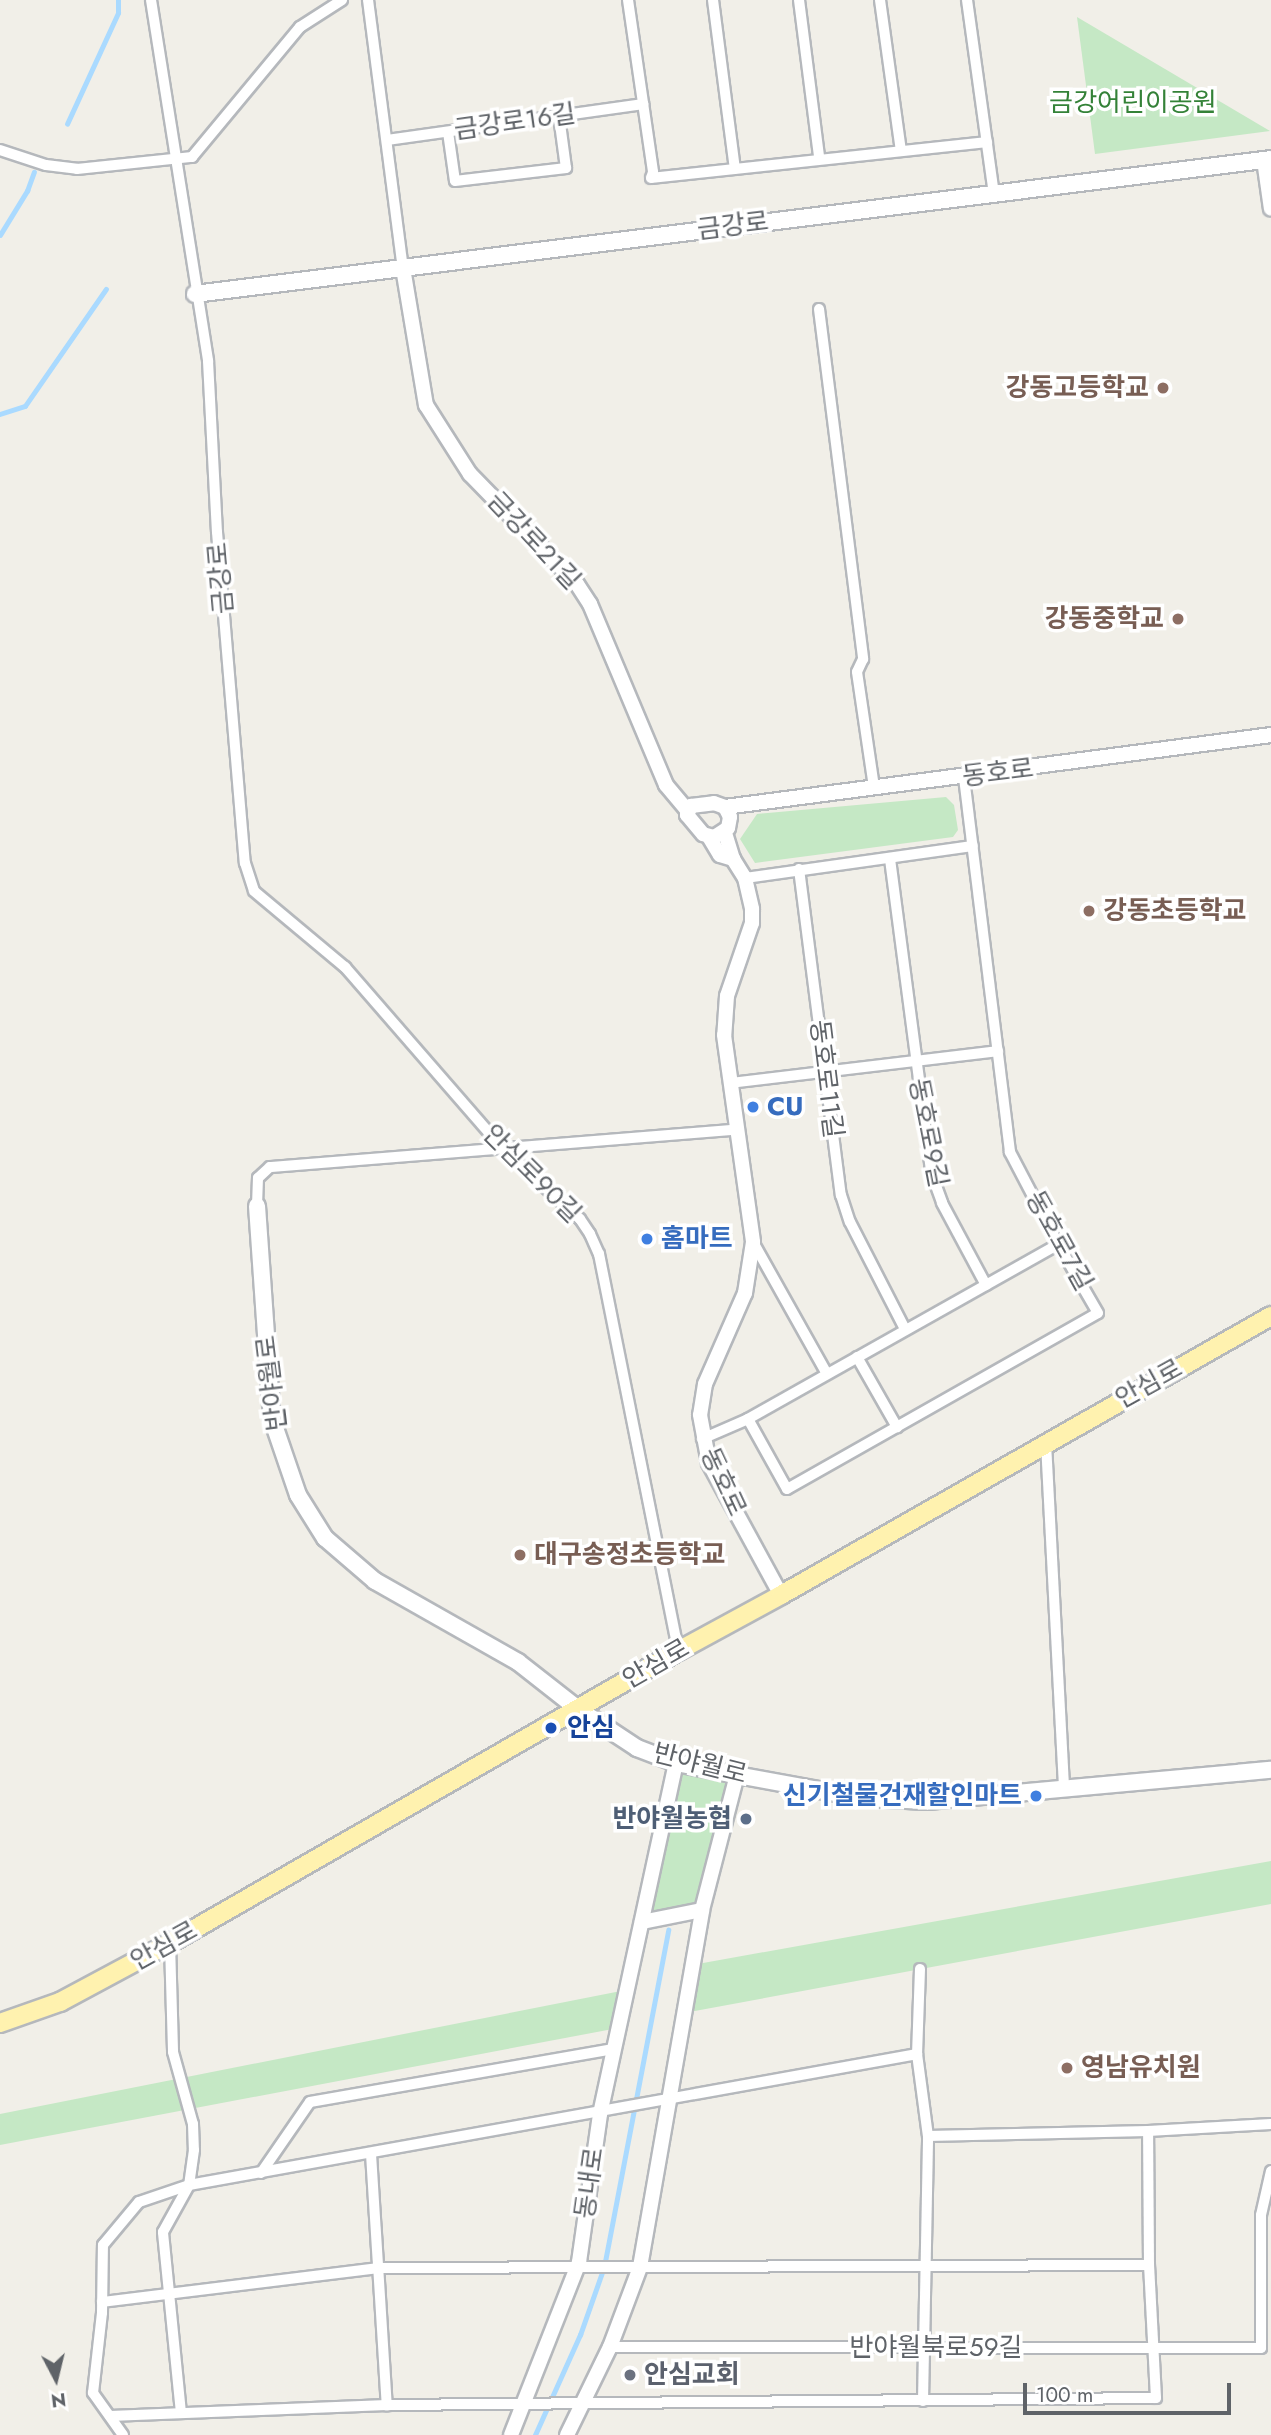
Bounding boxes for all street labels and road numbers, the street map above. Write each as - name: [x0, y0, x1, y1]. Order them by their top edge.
- street label: 금강로16길: [452, 98, 578, 146]
- street label: 금강로: [695, 206, 771, 246]
- street label: 금강로21길: [481, 486, 587, 596]
- street label: 금강로: [202, 541, 240, 615]
- street label: 동호로: [960, 753, 1036, 793]
- street label: 동호로11길: [803, 1018, 849, 1140]
- street label: 동호로9길: [902, 1076, 954, 1190]
- street label: 안심로90길: [476, 1118, 588, 1230]
- street label: 동호로7길: [1019, 1186, 1099, 1296]
- street label: 반야월로: [251, 1334, 293, 1432]
- street label: 안심로: [1110, 1353, 1188, 1415]
- street label: 동호로: [694, 1443, 752, 1521]
- street label: 안심로: [617, 1633, 695, 1695]
- street label: 반야월로: [650, 1737, 750, 1791]
- street label: 안심로: [125, 1915, 203, 1977]
- street label: 동내로: [570, 2145, 610, 2221]
- street label: 반야월북로59길: [849, 2332, 1023, 2364]

